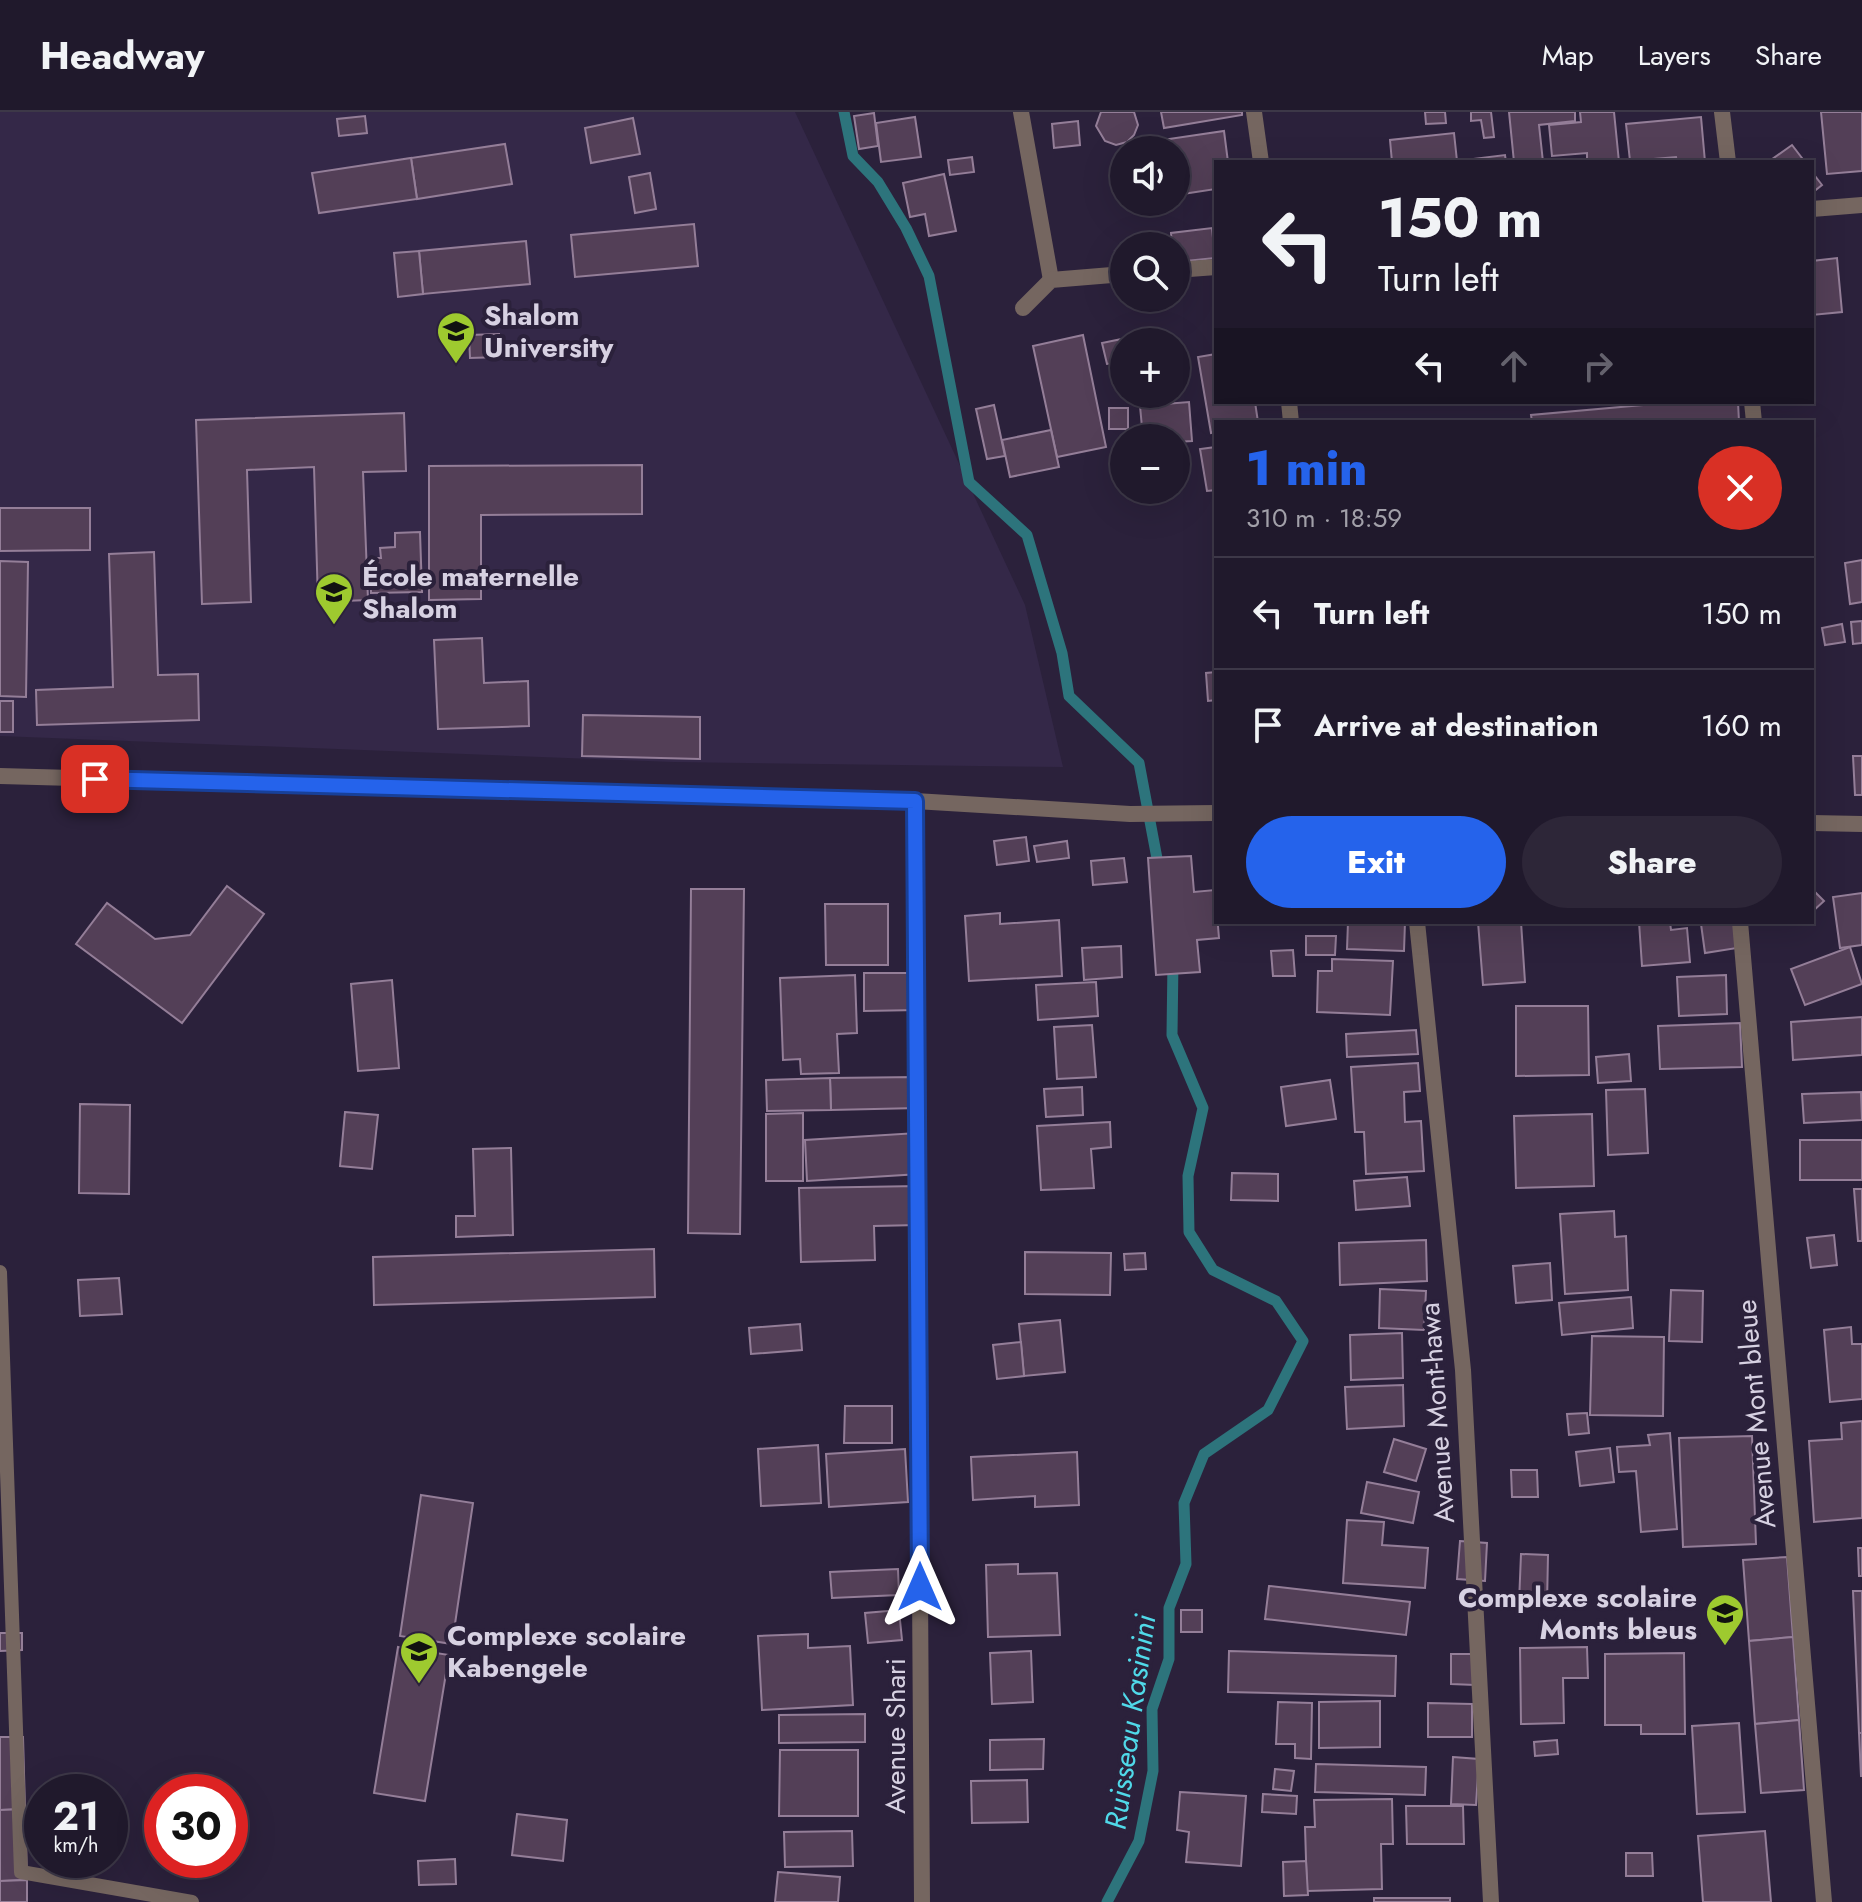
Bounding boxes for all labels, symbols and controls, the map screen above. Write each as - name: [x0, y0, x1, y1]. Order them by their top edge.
- text: Headway: [40, 28, 205, 83]
- text: Map: [1542, 35, 1594, 76]
- text: Layers: [1638, 35, 1711, 76]
- text: Share: [1755, 35, 1822, 76]
- map controls: [1110, 136, 1190, 504]
- button: sound: [1110, 136, 1190, 216]
- text: 150 m: [1378, 177, 1542, 258]
- icon: left: [1246, 192, 1350, 296]
- button: search: [1110, 232, 1190, 312]
- text: Turn left: [1378, 252, 1499, 304]
- place label: Shalom University: [484, 295, 614, 368]
- school or university icon: Shalom University: [435, 310, 477, 365]
- button: +: [1110, 328, 1190, 408]
- icon: left: [1408, 344, 1452, 388]
- icon: ahead: [1492, 344, 1536, 388]
- icon: right: [1576, 344, 1620, 388]
- button: −: [1110, 424, 1190, 504]
- text: 1 min: [1246, 434, 1367, 503]
- button: close: [1698, 446, 1782, 530]
- text: 310 m · 18:59: [1246, 499, 1402, 537]
- place label: École maternelle Shalom: [362, 556, 579, 629]
- school or university icon: École maternelle Shalom: [313, 571, 355, 626]
- icon: left: [1246, 591, 1290, 635]
- text: Turn left: [1314, 592, 1429, 635]
- text: 150 m: [1701, 592, 1782, 635]
- icon: arrive: [1246, 703, 1290, 747]
- text: Arrive at destination: [1314, 704, 1599, 747]
- text: 160 m: [1701, 704, 1782, 747]
- pin: [61, 745, 129, 813]
- icon: arrive: [73, 757, 117, 801]
- button: Exit: [1246, 816, 1506, 908]
- button: Share: [1522, 816, 1782, 908]
- street label: Avenue Mont bleue: [1726, 1298, 1786, 1530]
- street label: Avenue Mont-hawa: [1409, 1301, 1465, 1525]
- position arrow: [878, 1545, 962, 1629]
- place label: Complexe scolaire Monts bleus: [1458, 1577, 1697, 1650]
- school or university icon: Complexe scolaire Monts bleus: [1704, 1592, 1746, 1647]
- water label: Ruisseau Kasinini: [1094, 1611, 1166, 1832]
- place label: Complexe scolaire Kabengele: [447, 1615, 686, 1688]
- school or university icon: Complexe scolaire Kabengele: [398, 1630, 440, 1685]
- street label: Avenue Shari: [875, 1658, 916, 1814]
- speed limit sign: 30: [144, 1774, 248, 1878]
- text: 21: [53, 1787, 99, 1845]
- text: km/h: [53, 1831, 99, 1860]

